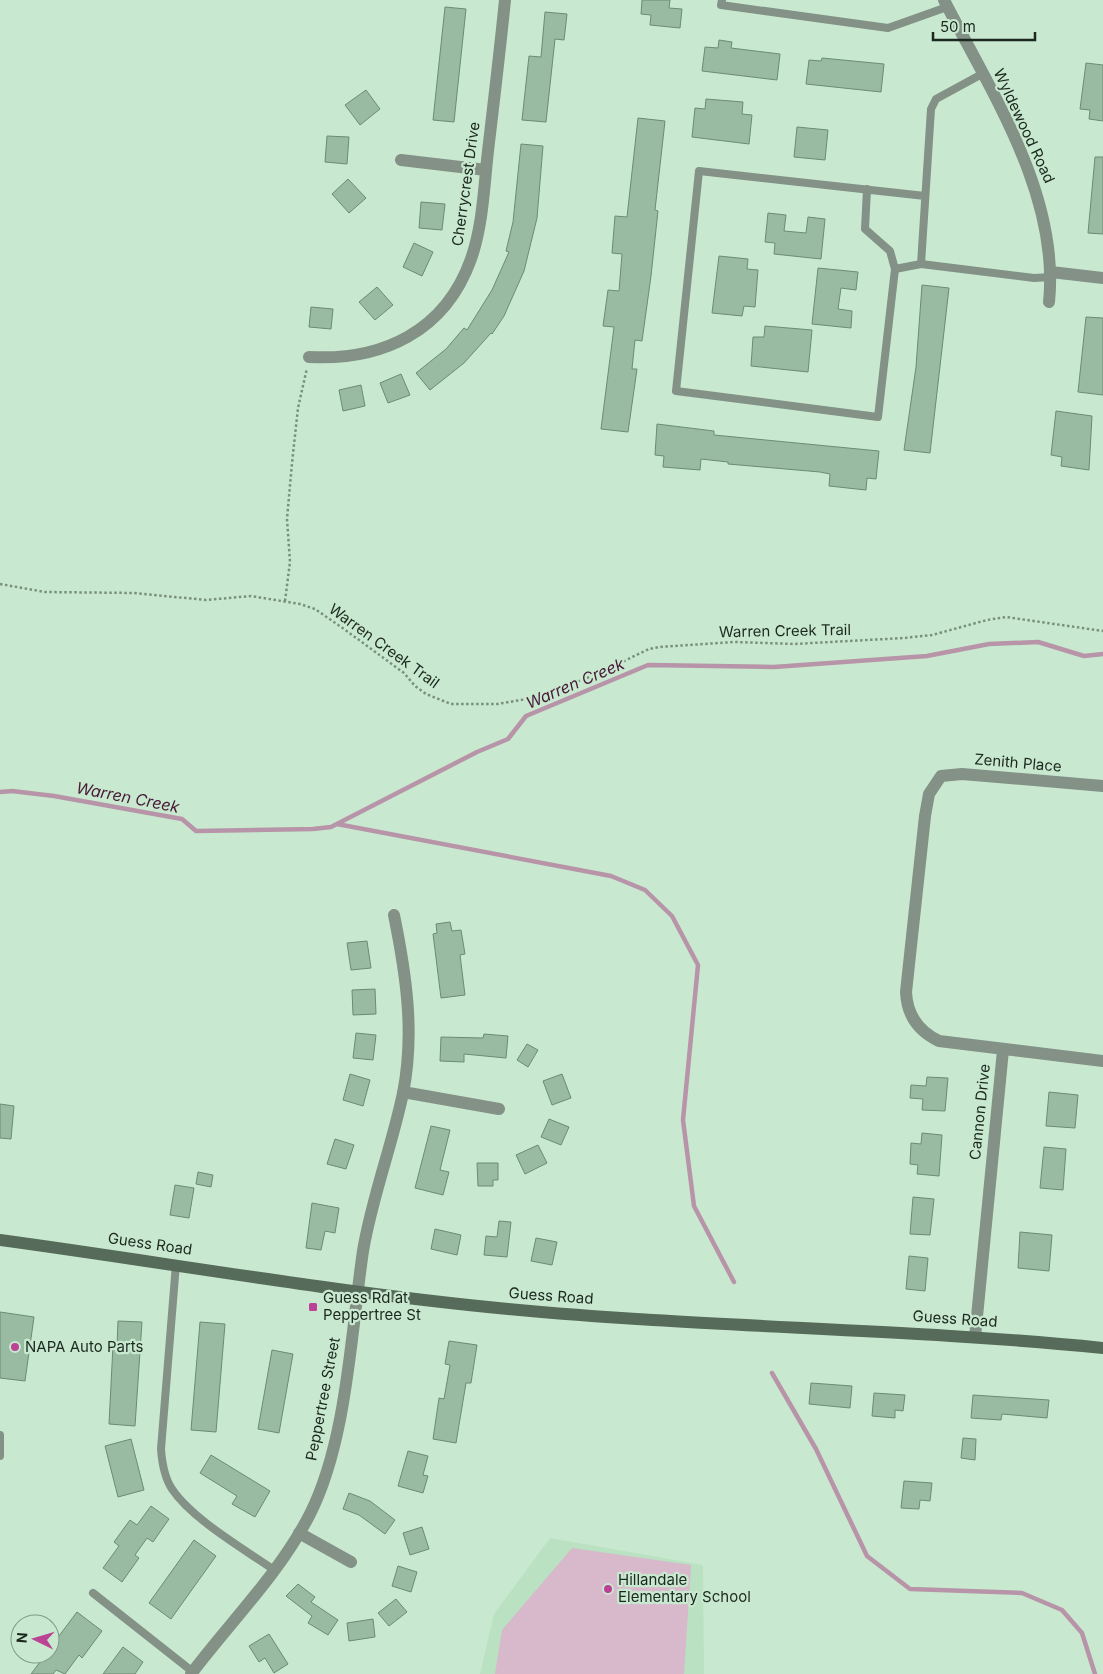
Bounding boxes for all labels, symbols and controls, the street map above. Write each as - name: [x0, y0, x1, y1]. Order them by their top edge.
- scale bar: [933, 10, 1036, 42]
- text: 50 m: [940, 17, 976, 36]
- street label: Wyldewood Road: [990, 66, 1059, 186]
- street label: Cherrycrest Drive: [447, 120, 484, 247]
- street label: Warren Creek Trail: [325, 599, 443, 692]
- street label: Warren Creek Trail: [719, 620, 851, 641]
- water label: Warren Creek: [523, 653, 627, 713]
- street label: Zenith Place: [974, 749, 1063, 776]
- water label: Warren Creek: [75, 777, 181, 817]
- street label: Cannon Drive: [965, 1063, 994, 1161]
- street label: Guess Road: [107, 1228, 194, 1259]
- street label: Guess Road: [508, 1283, 594, 1308]
- place label: Guess Rd at Peppertree St: [323, 1288, 421, 1324]
- marker: Guess Rd at Peppertree St: [307, 1301, 319, 1313]
- street label: Guess Road: [912, 1306, 998, 1331]
- street label: Peppertree Street: [301, 1335, 344, 1462]
- place label: NAPA Auto Parts: [25, 1337, 144, 1356]
- marker: NAPA Auto Parts: [9, 1341, 21, 1353]
- place label: Hillandale Elementary School: [618, 1570, 751, 1606]
- marker: Hillandale Elementary School: [602, 1583, 614, 1595]
- north arrow: [10, 1614, 60, 1664]
- text: N: [13, 1632, 30, 1644]

